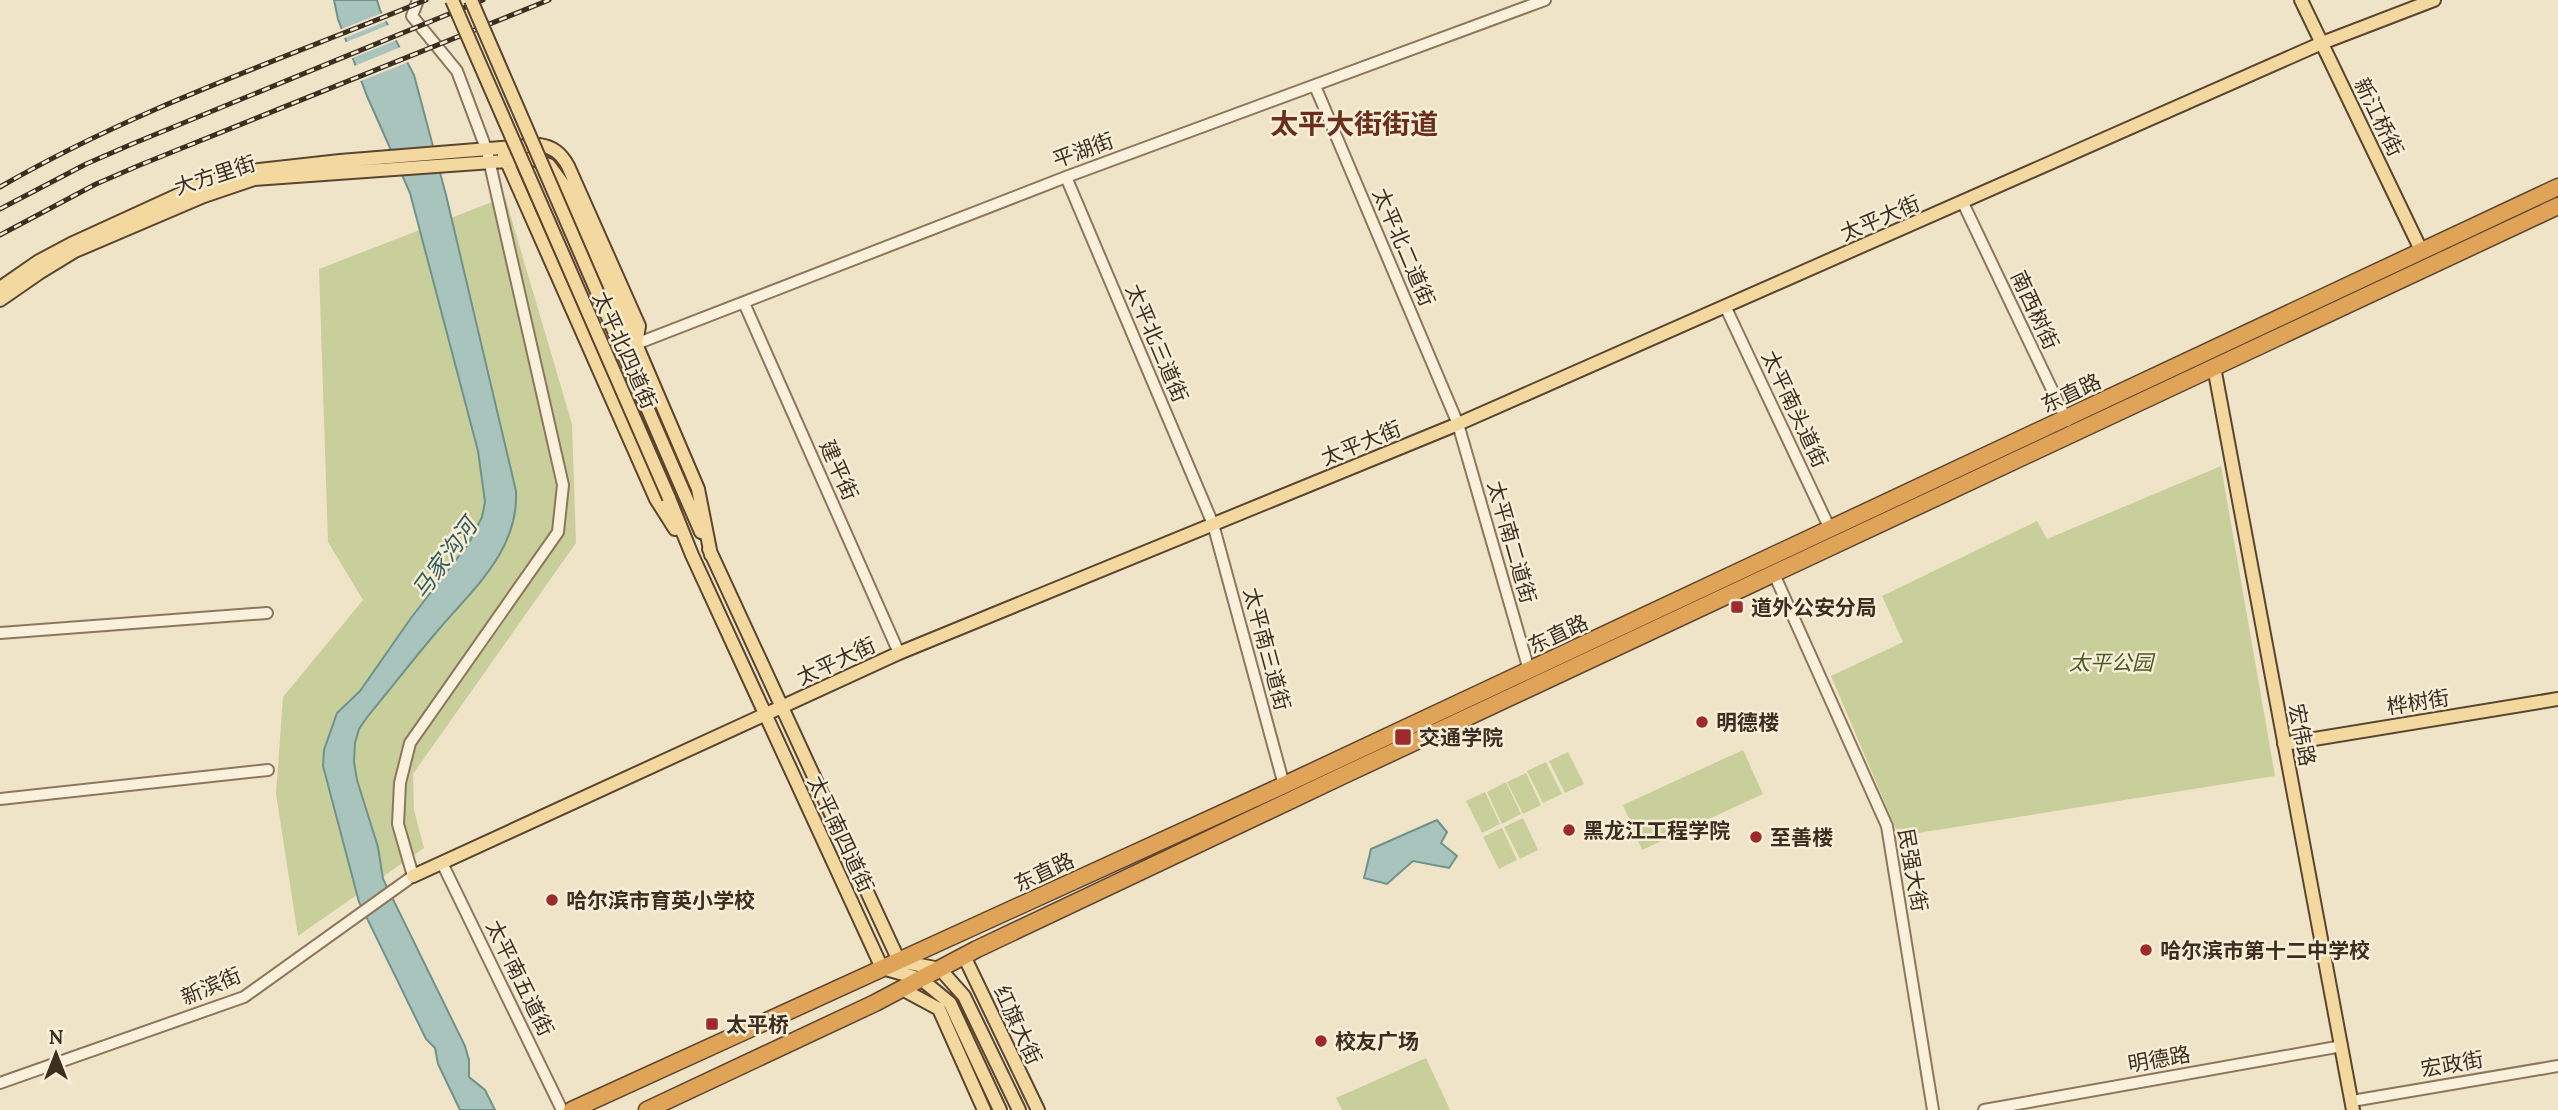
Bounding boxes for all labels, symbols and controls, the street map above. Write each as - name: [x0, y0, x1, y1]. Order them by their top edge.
- street label: 新江桥街: [2348, 73, 2410, 161]
- district label: 太平大街街道: [1270, 106, 1438, 142]
- street label: 平湖街: [1049, 127, 1117, 173]
- street label: 大方里街: [171, 149, 259, 201]
- street label: 太平北二道街: [1367, 184, 1441, 310]
- street label: 太平大街: [1836, 189, 1924, 247]
- street label: 南西树街: [2005, 266, 2065, 354]
- street label: 太平北三道街: [1120, 280, 1194, 406]
- street label: 太平北四道街: [587, 287, 663, 413]
- street label: 太平南头道街: [1756, 346, 1834, 472]
- street label: 东直路: [2037, 367, 2105, 419]
- street label: 太平大街: [1317, 415, 1405, 471]
- street label: 建平街: [814, 436, 864, 504]
- street label: 太平南二道街: [1482, 478, 1542, 606]
- water label: 马家沟河: [405, 509, 485, 604]
- street label: 太平南三道街: [1238, 585, 1296, 713]
- place label: 道外公安分局: [1751, 594, 1877, 621]
- marker: 道外公安分局: [1729, 599, 1745, 615]
- street label: 东直路: [1524, 608, 1592, 660]
- street label: 太平大街: [792, 631, 880, 691]
- park label: 太平公园: [2069, 649, 2156, 676]
- street label: 桦树街: [2385, 684, 2451, 720]
- street label: 宏伟路: [2283, 702, 2321, 768]
- place label: 明德楼: [1716, 709, 1779, 736]
- marker: 明德楼: [1694, 714, 1710, 730]
- place label: 交通学院: [1419, 724, 1503, 751]
- marker: 交通学院: [1393, 727, 1413, 747]
- street label: 太平南四道街: [802, 771, 880, 897]
- place label: 黑龙江工程学院: [1583, 817, 1730, 844]
- marker: 黑龙江工程学院: [1561, 822, 1577, 838]
- place label: 至善楼: [1770, 824, 1833, 851]
- street label: 民强大街: [1892, 826, 1934, 914]
- marker: 至善楼: [1748, 829, 1764, 845]
- street label: 东直路: [1010, 846, 1078, 898]
- place label: 哈尔滨市育英小学校: [566, 887, 755, 914]
- marker: 哈尔滨市育英小学校: [544, 892, 560, 908]
- street label: 太平南五道街: [480, 915, 560, 1041]
- place label: 哈尔滨市第十二中学校: [2160, 937, 2370, 964]
- marker: 哈尔滨市第十二中学校: [2138, 942, 2154, 958]
- street label: 新滨街: [177, 961, 245, 1011]
- street label: 红旗大街: [988, 981, 1048, 1069]
- place label: 太平桥: [726, 1011, 789, 1038]
- marker: 太平桥: [704, 1016, 720, 1032]
- north arrow: [21, 1019, 91, 1089]
- text: N: [49, 1025, 64, 1049]
- place label: 校友广场: [1335, 1028, 1419, 1055]
- marker: 校友广场: [1313, 1033, 1329, 1049]
- street label: 明德路: [2126, 1040, 2192, 1078]
- street label: 宏政街: [2419, 1045, 2485, 1083]

